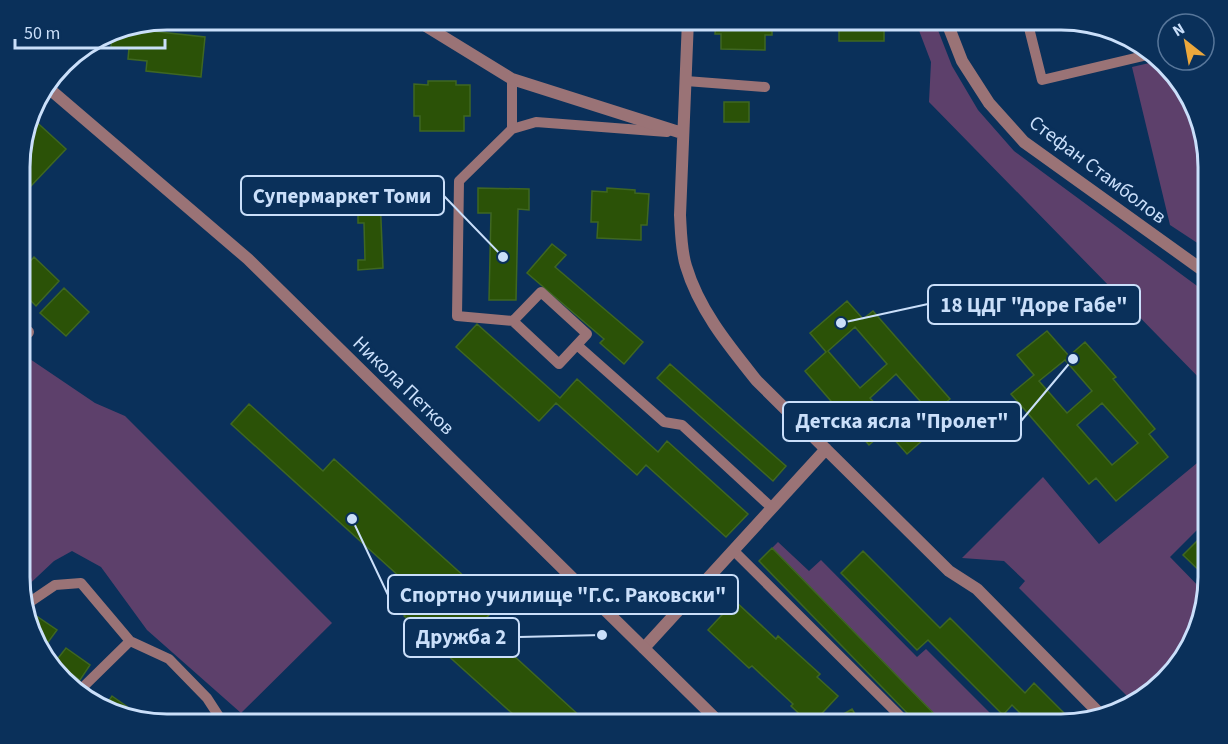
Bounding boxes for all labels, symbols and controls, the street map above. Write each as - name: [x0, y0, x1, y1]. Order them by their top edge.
- scale bar: [15, 12, 165, 50]
- north arrow: [1156, 12, 1216, 72]
- text: N: [1169, 18, 1189, 42]
- text: 50 m: [24, 21, 60, 46]
- street label: Стефан Стамболов: [1023, 109, 1172, 231]
- callout: Супермаркет Томи: [241, 176, 444, 215]
- text: Супермаркет Томи: [253, 181, 431, 211]
- callout: 18 ЦДГ "Доре Габе": [928, 285, 1140, 324]
- text: 18 ЦДГ "Доре Габе": [940, 290, 1128, 320]
- street label: Никола Петков: [346, 330, 460, 442]
- callout: Детска ясла "Пролет": [783, 402, 1021, 441]
- text: Детска ясла "Пролет": [795, 406, 1009, 436]
- callout: Спортно училище "Г.С. Раковски": [388, 575, 738, 614]
- text: Спортно училище "Г.С. Раковски": [400, 580, 726, 610]
- callout: Дружба 2: [404, 618, 519, 657]
- text: Дружба 2: [416, 622, 506, 652]

